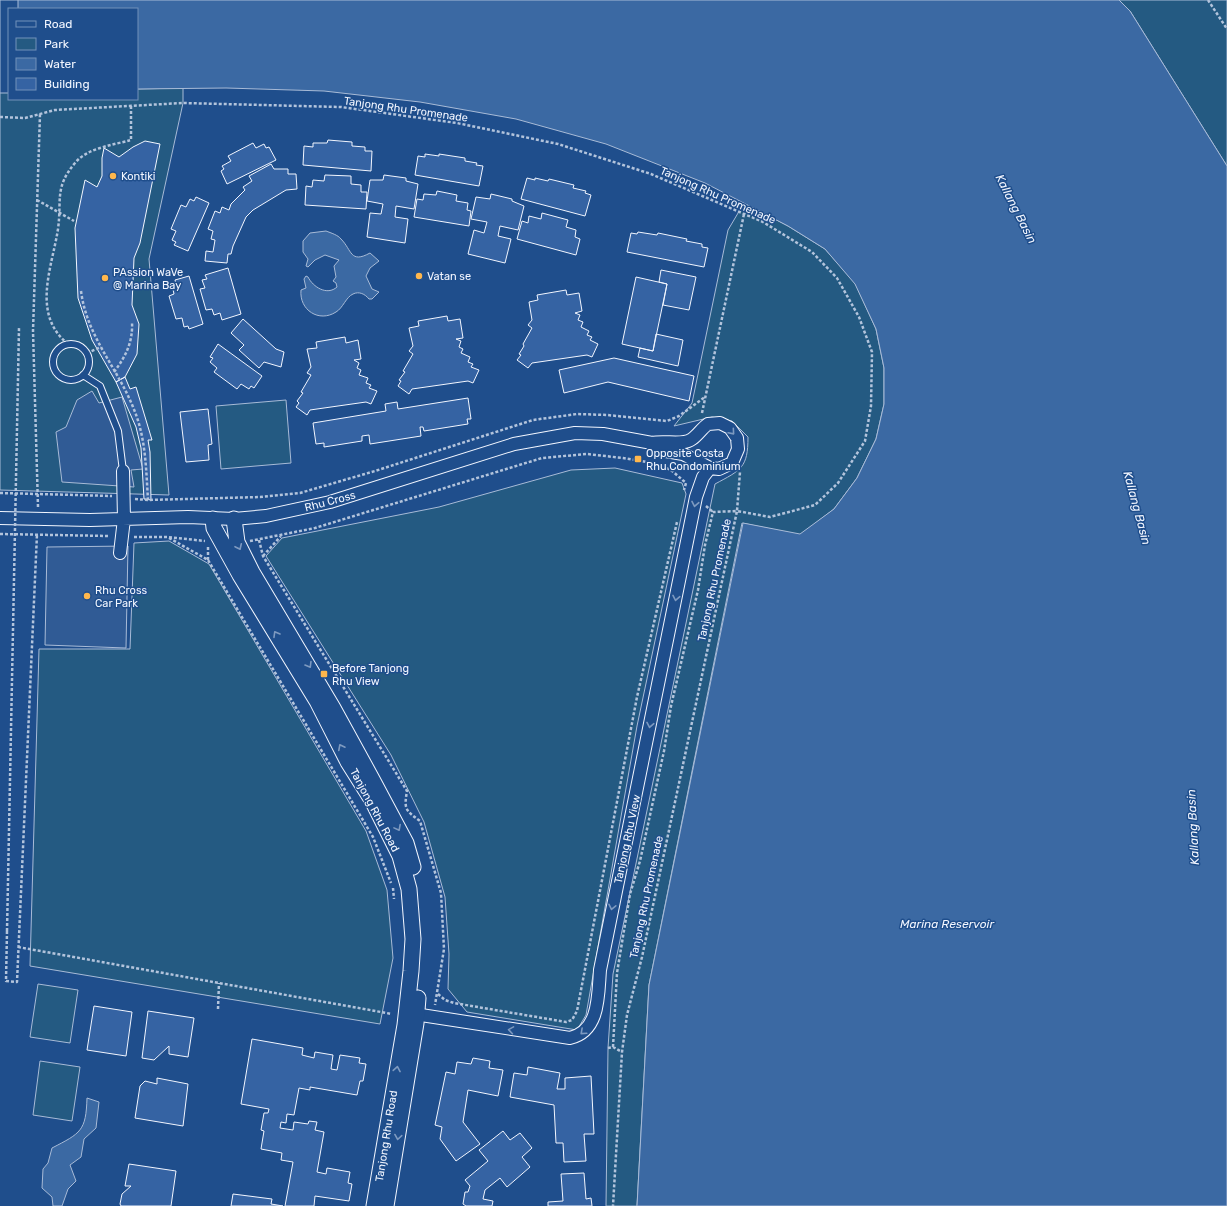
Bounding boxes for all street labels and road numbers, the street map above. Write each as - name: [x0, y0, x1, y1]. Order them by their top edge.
- street label: Tanjong Rhu Promenade: [343, 94, 469, 125]
- street label: Tanjong Rhu Promenade: [658, 164, 778, 227]
- street label: Rhu Cross: [303, 488, 357, 515]
- street label: Tanjong Rhu Promenade: [695, 518, 734, 643]
- street label: Tanjong Rhu Road: [347, 766, 402, 854]
- street label: Tanjong Rhu View: [612, 793, 643, 885]
- street label: Tanjong Rhu Promenade: [627, 835, 666, 960]
- street label: Tanjong Rhu Road: [373, 1089, 400, 1183]

